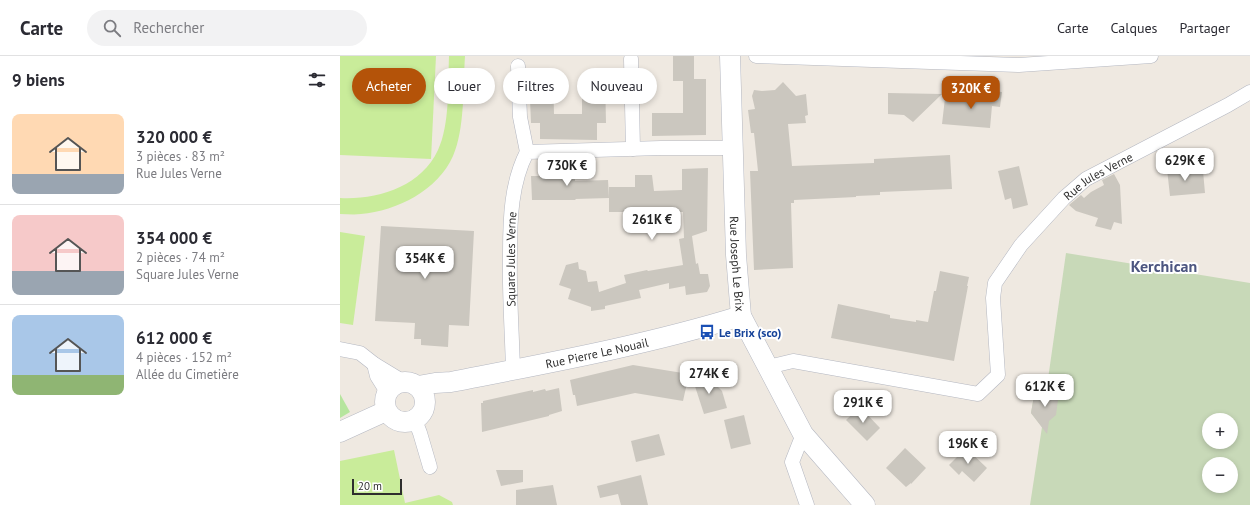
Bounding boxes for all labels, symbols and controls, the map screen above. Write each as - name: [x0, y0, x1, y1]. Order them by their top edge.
- search box: [87, 10, 367, 46]
- text: Carte: [20, 16, 63, 40]
- icon: search: [101, 17, 123, 39]
- text: Rechercher: [133, 18, 204, 37]
- text: Carte: [1057, 19, 1089, 37]
- text: Calques: [1111, 19, 1157, 37]
- text: Partager: [1179, 19, 1230, 37]
- chip: Acheter: [352, 68, 426, 104]
- chip: Louer: [434, 68, 495, 104]
- chip: Filtres: [503, 68, 569, 104]
- chip: Nouveau: [577, 68, 657, 104]
- text: 9 biens: [12, 69, 65, 91]
- icon: filters: [306, 69, 328, 91]
- pin: 320K €: [938, 76, 1004, 110]
- text: 320K €: [951, 80, 991, 97]
- text: 320 000 €: [136, 126, 212, 148]
- icon: home: [44, 130, 92, 178]
- text: 3 pièces · 83 m²: [136, 148, 225, 165]
- pin: 629K €: [1152, 148, 1218, 182]
- street label: Rue Jules Verne: [1060, 149, 1135, 203]
- text: 629K €: [1165, 152, 1205, 169]
- pin: 730K €: [534, 153, 600, 187]
- text: 730K €: [547, 157, 587, 174]
- text: Rue Jules Verne: [136, 165, 222, 182]
- pin: 261K €: [619, 207, 685, 241]
- street label: Square Jules Verne: [502, 211, 519, 307]
- text: 261K €: [632, 211, 672, 228]
- street label: Rue Joseph Le Brix: [727, 216, 748, 312]
- text: 354 000 €: [136, 227, 212, 249]
- icon: home: [44, 231, 92, 279]
- pin: 354K €: [392, 246, 458, 280]
- text: 2 pièces · 74 m²: [136, 249, 225, 266]
- text: 354K €: [405, 250, 445, 267]
- district label: Kerchican: [1131, 256, 1197, 276]
- text: Square Jules Verne: [136, 266, 239, 283]
- bus stop icon: Le Brix (sco): [698, 323, 716, 341]
- place label: Le Brix (sco): [719, 325, 782, 340]
- text: 612 000 €: [136, 327, 212, 349]
- icon: home: [44, 331, 92, 379]
- street label: Rue Pierre Le Nouail: [544, 334, 650, 371]
- text: 4 pièces · 152 m²: [136, 349, 232, 366]
- pin: 274K €: [676, 361, 742, 395]
- text: 274K €: [689, 365, 729, 382]
- text: Allée du Cimetière: [136, 366, 239, 383]
- pin: 612K €: [1012, 374, 1078, 408]
- text: 612K €: [1025, 378, 1065, 395]
- pin: 291K €: [830, 390, 896, 424]
- text: 291K €: [843, 394, 883, 411]
- map controls: [1202, 413, 1238, 493]
- button: +: [1202, 413, 1238, 449]
- pin: 196K €: [935, 431, 1001, 465]
- text: 196K €: [948, 435, 988, 452]
- button: −: [1202, 457, 1238, 493]
- scale bar: [352, 477, 402, 496]
- text: 20 m: [358, 479, 382, 493]

